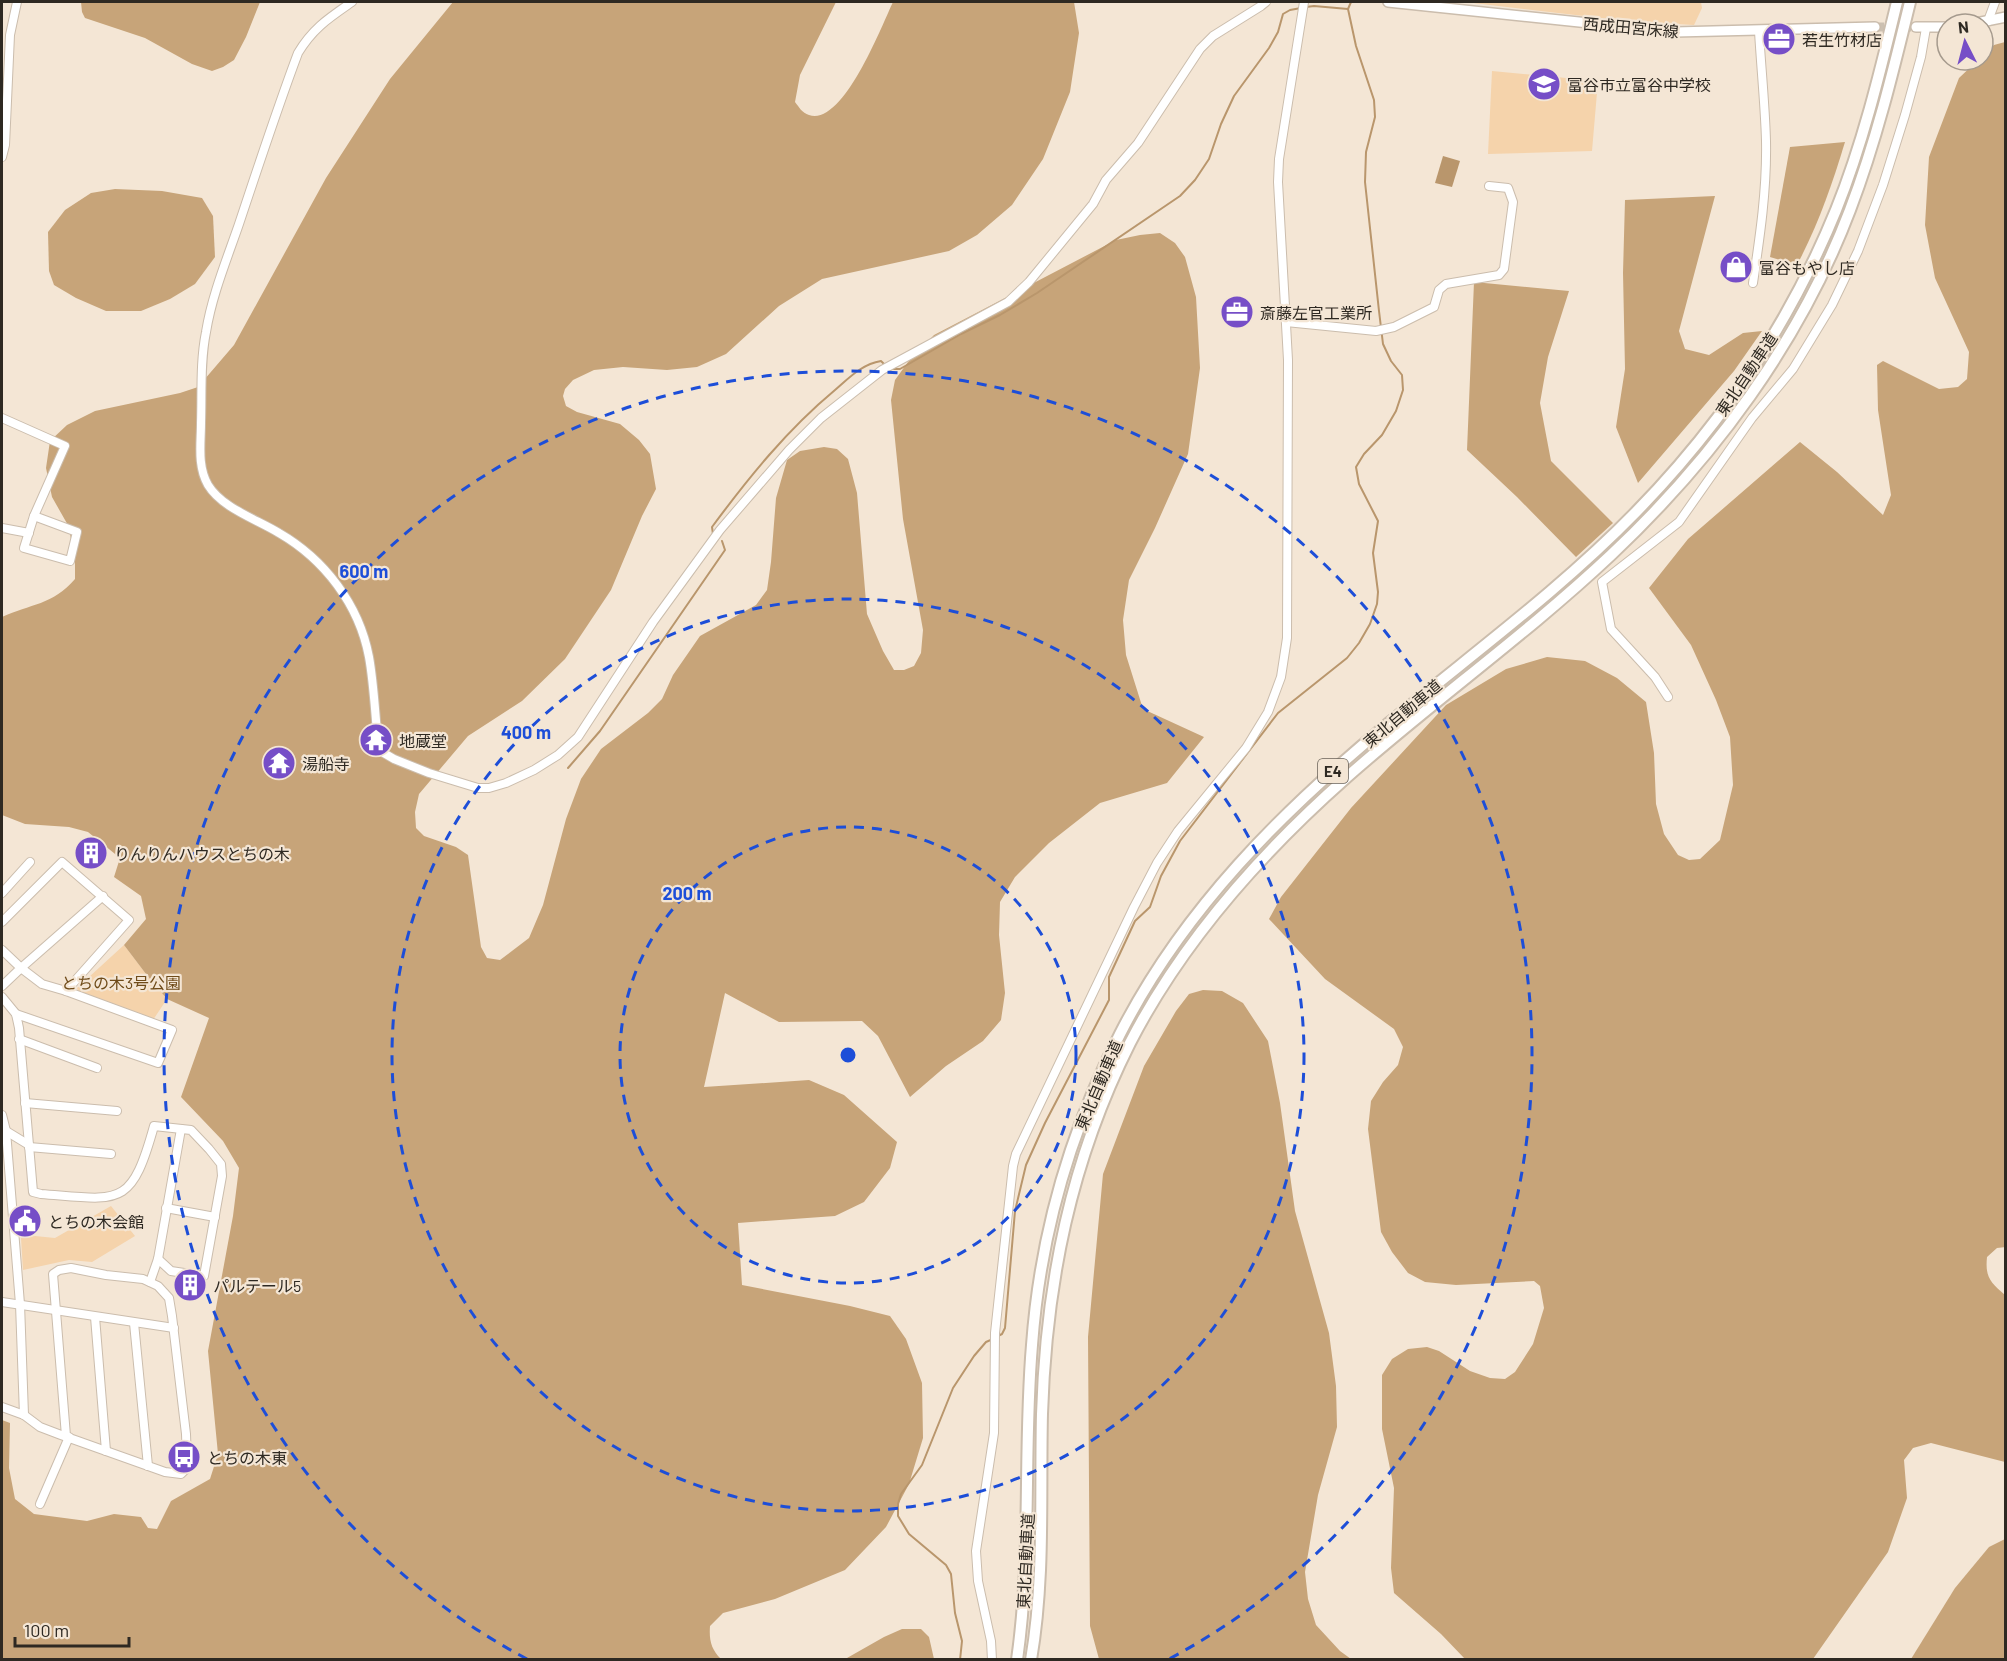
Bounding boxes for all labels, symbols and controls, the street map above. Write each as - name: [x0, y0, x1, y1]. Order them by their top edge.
- north arrow: [1935, 12, 1995, 72]
- street label: 西成田宮床線: [1582, 13, 1680, 41]
- text: N: [1957, 17, 1970, 37]
- office icon: 若生竹材店: [1761, 21, 1797, 57]
- place label: 若生竹材店: [1802, 30, 1882, 49]
- school or university icon: 富谷市立富谷中学校: [1526, 66, 1562, 102]
- place label: 富谷市立富谷中学校: [1567, 75, 1711, 94]
- shop icon: 富谷もやし店: [1718, 249, 1754, 285]
- place label: 富谷もやし店: [1759, 258, 1855, 277]
- office icon: 斎藤左官工業所: [1219, 294, 1255, 330]
- place label: 斎藤左官工業所: [1260, 303, 1372, 322]
- street label: 東北自動車道: [1711, 329, 1781, 419]
- text: 600 m: [340, 560, 388, 582]
- street label: 東北自動車道: [1359, 675, 1445, 751]
- text: 400 m: [501, 721, 551, 743]
- temple icon: 地蔵堂: [358, 722, 394, 758]
- place label: 地蔵堂: [399, 731, 447, 750]
- temple icon: 湯船寺: [261, 745, 297, 781]
- place label: 湯船寺: [302, 754, 350, 773]
- road number: E4: [1318, 759, 1348, 783]
- building icon: りんりんハウスとちの木: [73, 835, 109, 871]
- place label: りんりんハウスとちの木: [114, 844, 290, 863]
- text: 200 m: [662, 882, 712, 904]
- park label: とちの木3号公園: [61, 973, 181, 992]
- street label: 東北自動車道: [1070, 1037, 1126, 1133]
- centre of rings: [838, 1045, 858, 1065]
- public building icon: とちの木会館: [7, 1203, 43, 1239]
- place label: とちの木会館: [48, 1212, 144, 1231]
- building icon: パルテール5: [172, 1267, 208, 1303]
- place label: パルテール5: [213, 1276, 301, 1295]
- bus stop icon: とちの木東: [166, 1439, 202, 1475]
- place label: とちの木東: [207, 1448, 287, 1467]
- street label: 東北自動車道: [1013, 1513, 1037, 1609]
- scale bar: [15, 1610, 129, 1648]
- text: 100 m: [24, 1619, 69, 1641]

